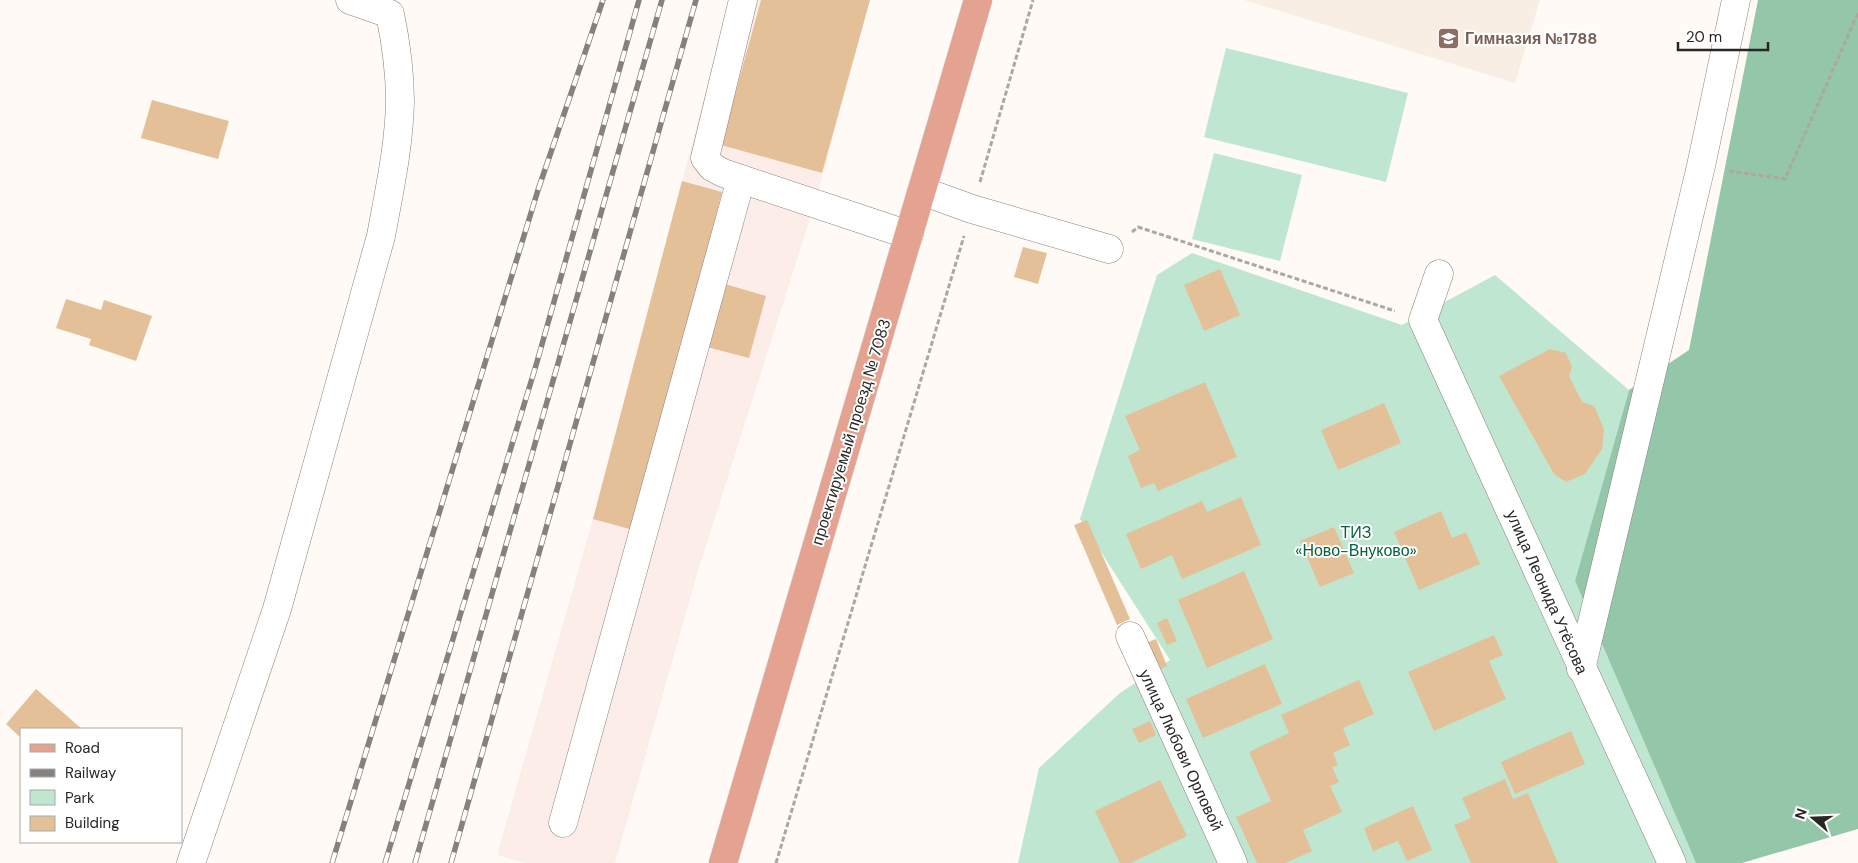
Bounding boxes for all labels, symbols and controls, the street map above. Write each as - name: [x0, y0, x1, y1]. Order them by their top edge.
- scale bar: [1678, 20, 1768, 52]
- school or university icon: Гимназия №1788: [1437, 26, 1461, 50]
- text: 20 m: [1686, 27, 1722, 47]
- place label: Гимназия №1788: [1465, 28, 1597, 49]
- street label: проектируемый проезд № 7083: [807, 316, 895, 548]
- street label: улица Леонида Утёсова: [1501, 507, 1593, 677]
- park label: ТИЗ «Ново-Внуково»: [1295, 522, 1417, 561]
- street label: улица Любови Орловой: [1134, 666, 1228, 834]
- legend: [20, 728, 182, 843]
- text: Road: [65, 738, 100, 758]
- text: Railway: [65, 763, 117, 783]
- text: Park: [65, 788, 95, 808]
- north arrow: [1788, 793, 1838, 843]
- text: N: [1791, 806, 1811, 822]
- text: Building: [65, 813, 120, 833]

